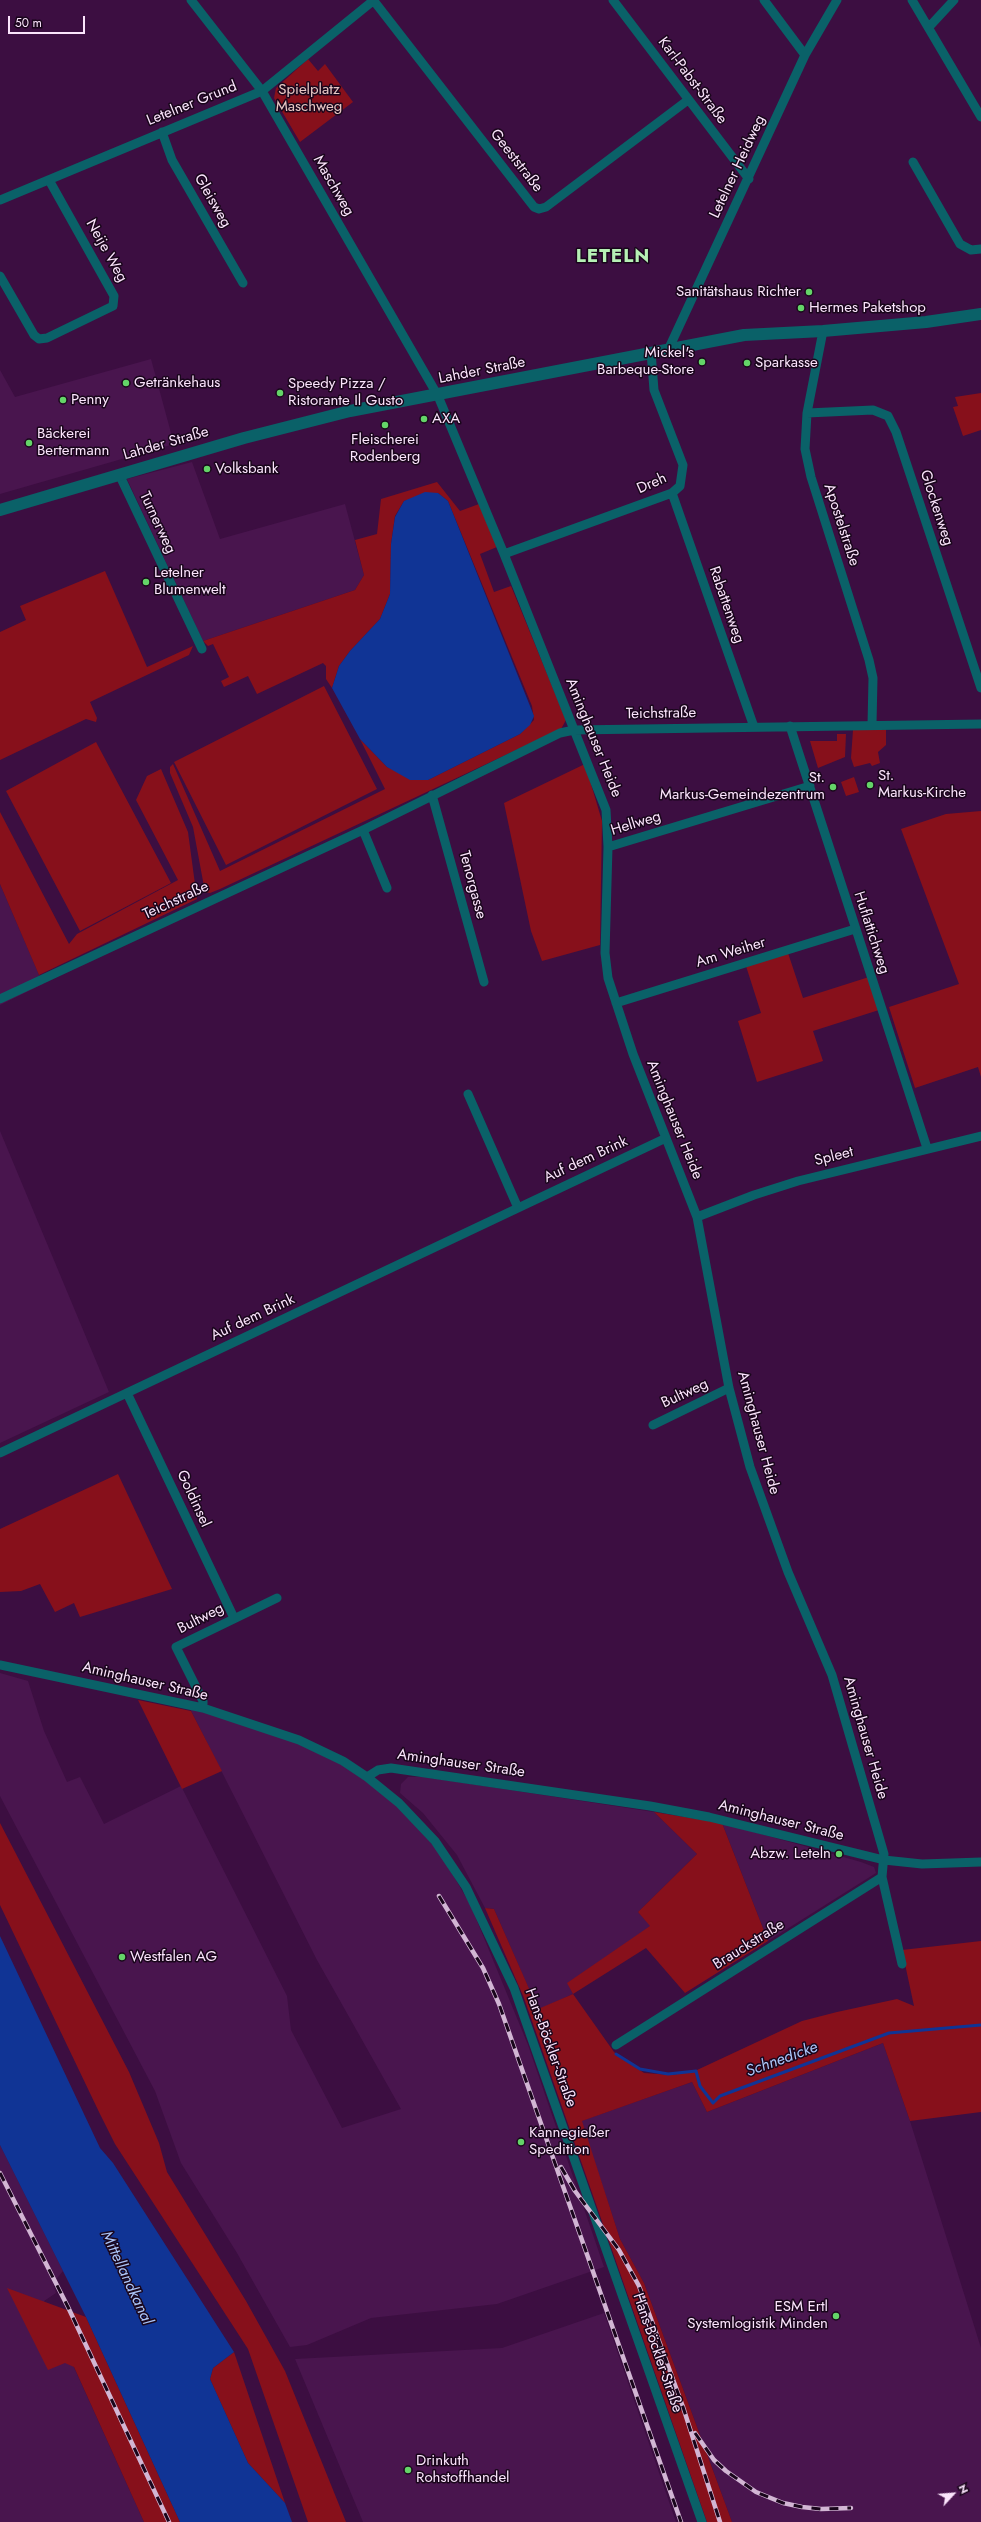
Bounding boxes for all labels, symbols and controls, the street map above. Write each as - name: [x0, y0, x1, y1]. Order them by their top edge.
- scale bar: [10, 8, 87, 34]
- text: 50 m: [15, 14, 42, 32]
- street label: Karl-Pabst-Straße: [653, 34, 731, 128]
- street label: Letelner Grund: [144, 78, 240, 130]
- park label: Spielplatz Maschweg: [276, 81, 342, 116]
- street label: Letelner Heidweg: [706, 113, 770, 221]
- street label: Geeststraße: [486, 126, 546, 196]
- street label: Maschweg: [309, 153, 357, 219]
- street label: Gleisweg: [189, 171, 235, 231]
- street label: Neije Weg: [81, 216, 131, 286]
- district label: LETELN: [576, 246, 650, 268]
- place label: Sanitätshaus Richter: [676, 283, 801, 301]
- marker: Sanitätshaus Richter: [804, 287, 814, 297]
- place label: Hermes Paketshop: [809, 299, 926, 317]
- marker: Hermes Paketshop: [796, 303, 806, 313]
- place label: Mickel's Barbeque-Store: [597, 344, 694, 379]
- street label: Lahder Straße: [437, 354, 527, 388]
- place label: Sparkasse: [755, 354, 818, 372]
- marker: Mickel's Barbeque-Store: [697, 357, 707, 367]
- marker: Sparkasse: [742, 358, 752, 368]
- place label: Getränkehaus: [134, 374, 220, 392]
- place label: Speedy Pizza / Ristorante Il Gusto: [288, 375, 403, 410]
- marker: Getränkehaus: [121, 378, 131, 388]
- marker: Speedy Pizza / Ristorante Il Gusto: [275, 388, 285, 398]
- place label: Penny: [71, 391, 109, 409]
- marker: Penny: [58, 395, 68, 405]
- place label: AXA: [432, 410, 460, 428]
- marker: AXA: [419, 414, 429, 424]
- marker: Fleischerei Rodenberg: [380, 420, 390, 430]
- street label: Lahder Straße: [121, 423, 211, 465]
- place label: Bäckerei Bertermann: [37, 425, 109, 460]
- place label: Fleischerei Rodenberg: [350, 431, 420, 466]
- marker: Bäckerei Bertermann: [24, 438, 34, 448]
- place label: Volksbank: [215, 460, 278, 478]
- marker: Volksbank: [202, 464, 212, 474]
- street label: Glockenweg: [915, 468, 957, 548]
- street label: Dreh: [634, 470, 670, 498]
- street label: Apostelstraße: [819, 481, 863, 569]
- street label: Turnerweg: [135, 489, 179, 557]
- place label: Letelner Blumenwelt: [154, 564, 226, 599]
- street label: Rabattenweg: [704, 564, 748, 646]
- marker: Letelner Blumenwelt: [141, 577, 151, 587]
- street label: Aminghauser Heide: [561, 676, 625, 800]
- street label: Teichstraße: [626, 704, 696, 724]
- place label: St. Markus-Kirche: [878, 767, 966, 802]
- place label: St. Markus-Gemeindezentrum: [660, 769, 825, 804]
- marker: St. Markus-Kirche: [865, 780, 875, 790]
- marker: St. Markus-Gemeindezentrum: [828, 782, 838, 792]
- street label: Hellweg: [609, 808, 663, 840]
- street label: Tenorgasse: [454, 849, 490, 921]
- street label: Teichstraße: [140, 878, 212, 924]
- street label: Huflattichweg: [849, 889, 893, 977]
- street label: Am Weiher: [694, 934, 768, 972]
- street label: Aminghauser Heide: [642, 1058, 706, 1182]
- street label: Auf dem Brink: [541, 1133, 631, 1187]
- street label: Spleet: [813, 1144, 855, 1170]
- street label: Auf dem Brink: [208, 1291, 298, 1345]
- street label: Aminghauser Heide: [733, 1369, 783, 1497]
- street label: Bultweg: [659, 1375, 711, 1413]
- street label: Goldinsel: [172, 1468, 214, 1530]
- street label: Bultweg: [175, 1600, 227, 1638]
- street label: Aminghauser Straße: [80, 1659, 210, 1705]
- street label: Aminghauser Heide: [839, 1675, 891, 1801]
- street label: Aminghauser Straße: [396, 1746, 526, 1782]
- street label: Aminghauser Straße: [716, 1797, 846, 1845]
- place label: Abzw. Leteln: [750, 1845, 831, 1863]
- marker: Abzw. Leteln: [834, 1849, 844, 1859]
- street label: Brauckstraße: [710, 1916, 788, 1974]
- place label: Westfalen AG: [130, 1948, 217, 1966]
- marker: Westfalen AG: [117, 1952, 127, 1962]
- street label: Hans-Böckler-Straße: [520, 1986, 580, 2110]
- water label: Schnedicke: [743, 2038, 821, 2082]
- place label: Kannegießer Spedition: [529, 2124, 610, 2159]
- marker: Kannegießer Spedition: [516, 2137, 526, 2147]
- water label: Mittellandkanal: [96, 2228, 156, 2328]
- street label: Hans-Böckler-Straße: [628, 2291, 686, 2415]
- place label: ESM Ertl Systemlogistik Minden: [687, 2298, 828, 2333]
- marker: ESM Ertl Systemlogistik Minden: [831, 2311, 841, 2321]
- place label: Drinkuth Rohstoffhandel: [416, 2452, 510, 2487]
- marker: Drinkuth Rohstoffhandel: [403, 2465, 413, 2475]
- north arrow: [933, 2474, 973, 2514]
- text: N: [955, 2481, 973, 2496]

